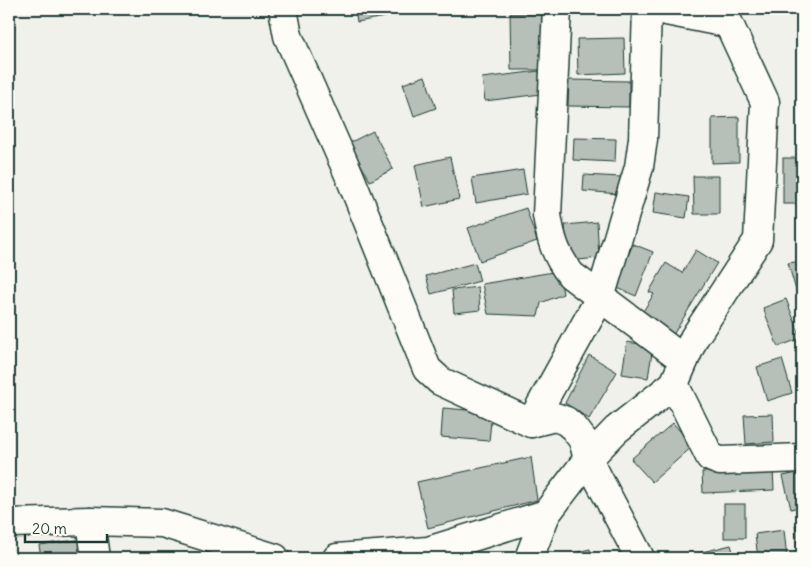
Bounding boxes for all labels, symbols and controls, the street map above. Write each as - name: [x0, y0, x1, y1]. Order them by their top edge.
- scale bar: [25, 512, 108, 544]
- text: 20 m: [32, 519, 67, 538]

